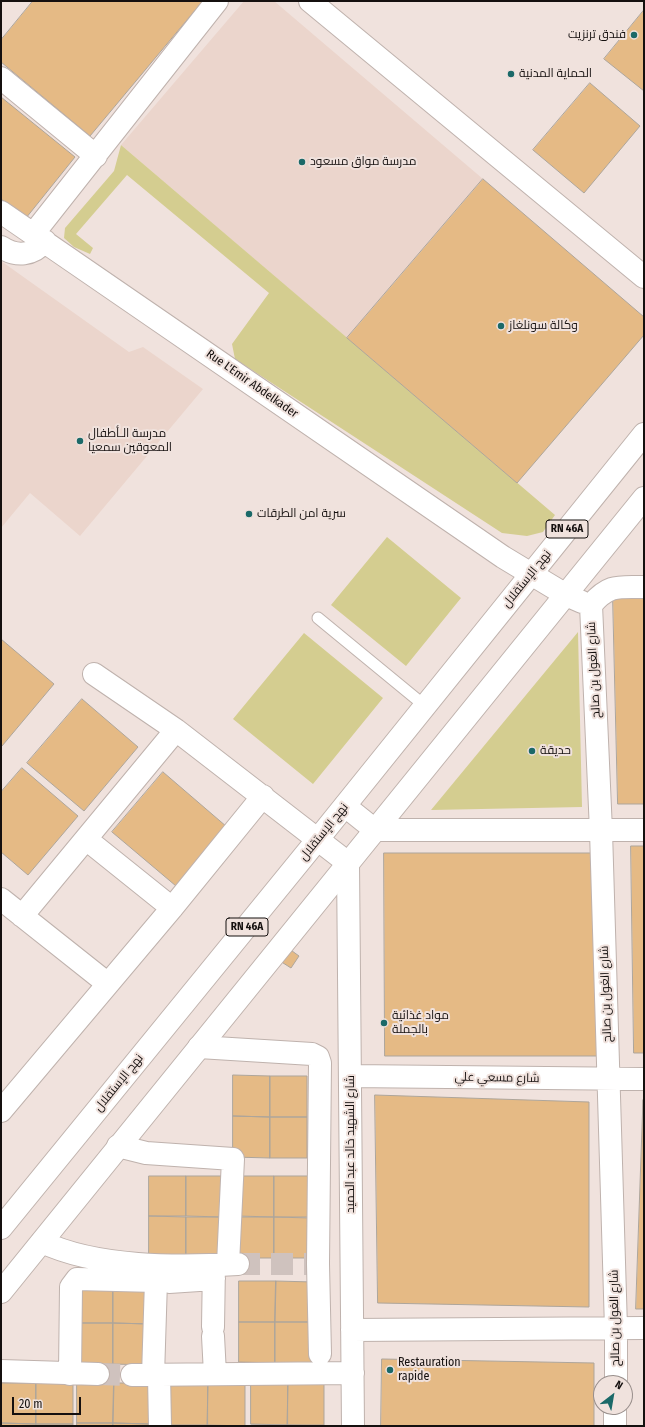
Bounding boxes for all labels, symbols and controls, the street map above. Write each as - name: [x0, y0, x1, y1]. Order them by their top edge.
- place label: فندق ترنزيت: [568, 28, 626, 42]
- marker: فندق ترنزيت: [629, 30, 639, 40]
- place label: الحماية المدنية: [519, 67, 592, 81]
- marker: الحماية المدنية: [506, 69, 516, 79]
- place label: مدرسة مواق مسعود: [310, 155, 416, 169]
- marker: مدرسة مواق مسعود: [297, 157, 307, 167]
- place label: وكالة سونلغاز: [509, 319, 578, 333]
- marker: وكالة سونلغاز: [496, 321, 506, 331]
- street label: Rue L'Emir Abdelkader: [203, 347, 301, 421]
- place label: مدرسة الـأطفال المعوقين سمعيا: [88, 427, 172, 455]
- marker: مدرسة الـأطفال المعوقين سمعيا: [75, 436, 85, 446]
- place label: سرية امن الطرقات: [257, 507, 346, 521]
- marker: سرية امن الطرقات: [244, 509, 254, 519]
- road number: RN 46A: [546, 520, 588, 538]
- street label: نهج الإستقلال: [500, 547, 554, 611]
- street label: شارع الغول بن صالح: [584, 621, 604, 719]
- place label: حديقة: [540, 744, 571, 758]
- marker: حديقة: [527, 746, 537, 756]
- street label: نهج الإستقلال: [297, 800, 351, 864]
- road number: RN 46A: [226, 918, 268, 936]
- street label: شارع الغول بن صالح: [597, 945, 615, 1043]
- place label: مواد غذائية بالجملة: [392, 1009, 449, 1037]
- marker: مواد غذائية بالجملة: [379, 1018, 389, 1028]
- street label: نهج الإستقلال: [92, 1051, 146, 1115]
- street label: شارع مسعي علي: [454, 1070, 540, 1086]
- street label: شارع الشهيد خالد عبد الحميد: [344, 1075, 358, 1213]
- street label: شارع الغول بن صالح: [607, 1270, 623, 1366]
- place label: Restauration rapide: [398, 1356, 461, 1384]
- marker: Restauration rapide: [385, 1365, 395, 1375]
- north arrow: [593, 1375, 633, 1415]
- text: N: [613, 1378, 625, 1392]
- scale bar: [14, 1389, 83, 1415]
- text: 20 m: [19, 1397, 43, 1411]

